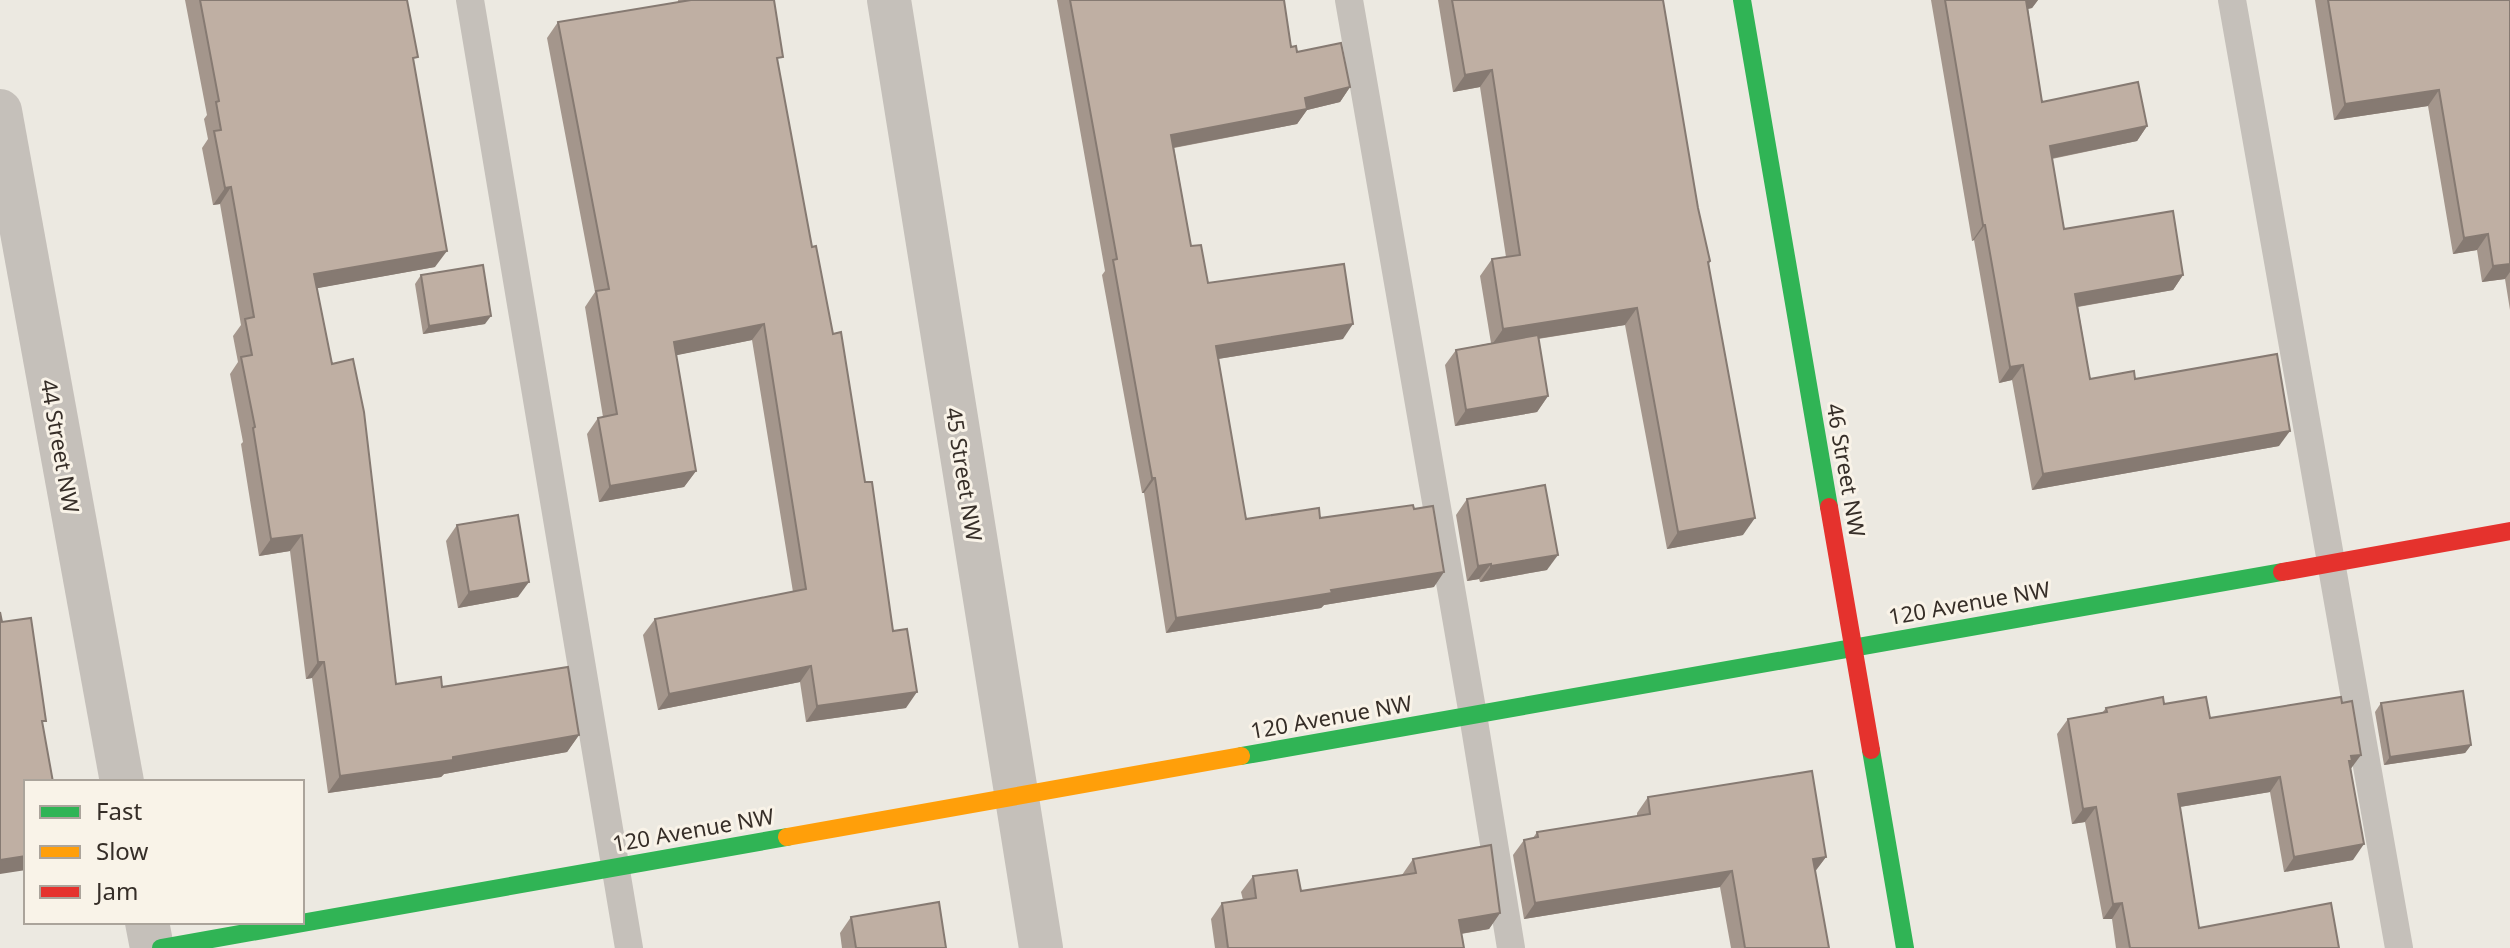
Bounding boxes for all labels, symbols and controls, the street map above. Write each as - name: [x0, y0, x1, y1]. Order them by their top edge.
- street label: 44 Street NW: [34, 377, 88, 516]
- street label: 46 Street NW: [1820, 401, 1874, 540]
- street label: 45 Street NW: [940, 405, 990, 544]
- street label: 120 Avenue NW: [1886, 573, 2053, 631]
- street label: 120 Avenue NW: [1248, 687, 1415, 745]
- legend: [24, 780, 304, 924]
- text: Fast: [96, 794, 142, 827]
- street label: 120 Avenue NW: [610, 800, 777, 858]
- text: Slow: [96, 834, 148, 867]
- text: Jam: [94, 874, 138, 907]

